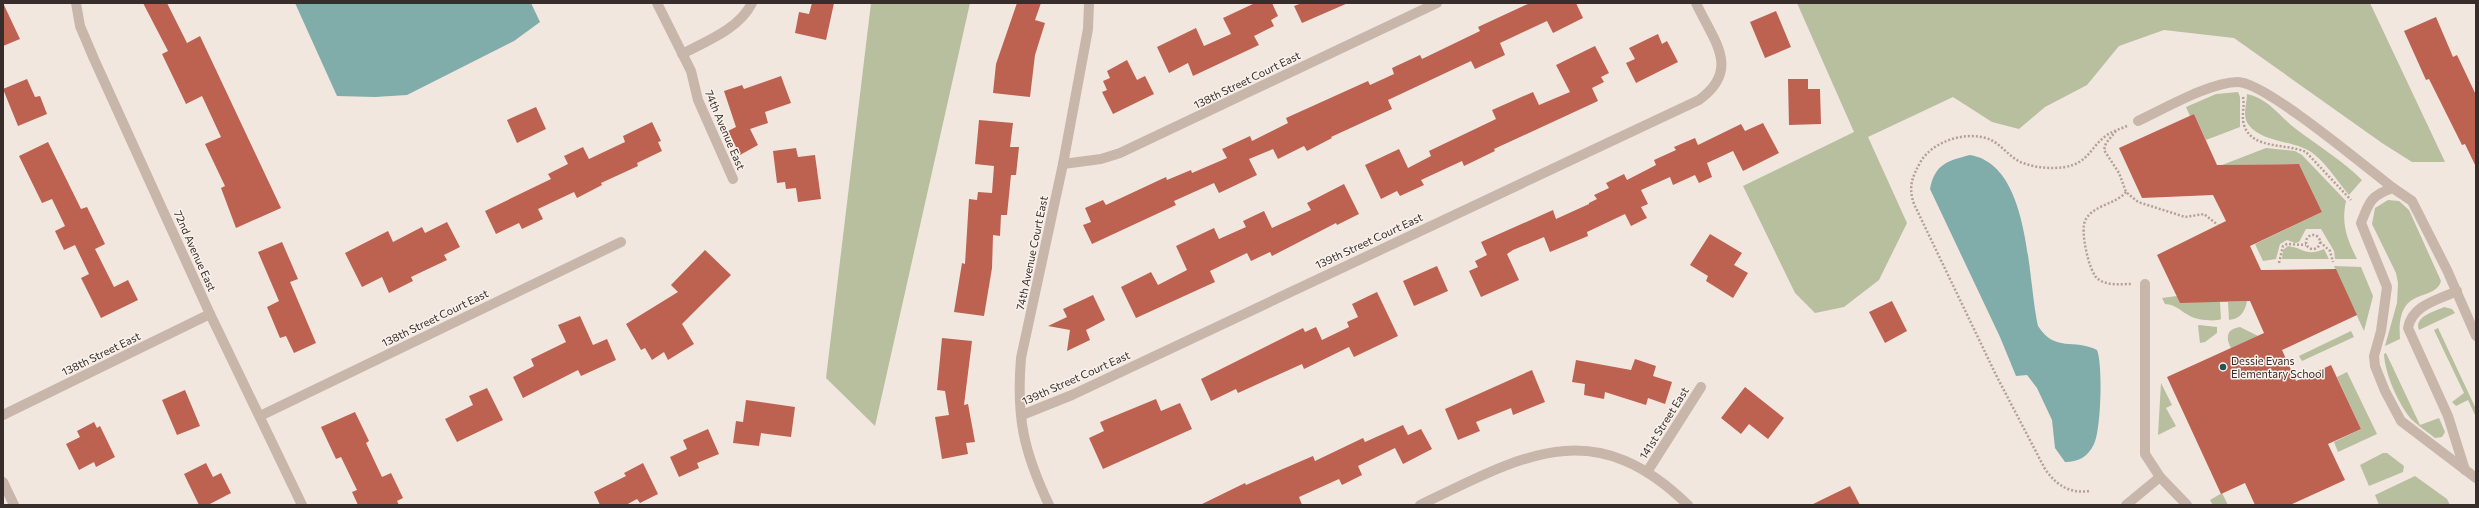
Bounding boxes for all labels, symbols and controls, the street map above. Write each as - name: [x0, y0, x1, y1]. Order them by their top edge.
- street label: 138th Street Court East: [1191, 48, 1303, 111]
- street label: 74th Avenue East: [703, 88, 748, 172]
- street label: 74th Avenue Court East: [1013, 194, 1050, 311]
- street label: 72nd Avenue East: [172, 208, 219, 294]
- street label: 139th Street Court East: [1313, 210, 1425, 271]
- street label: 138th Street Court East: [379, 286, 491, 349]
- street label: 138th Street East: [59, 329, 143, 378]
- street label: 139th Street Court East: [1020, 348, 1132, 407]
- place label: Dessie Evans Elementary School: [2231, 354, 2324, 380]
- marker: Dessie Evans Elementary School: [2218, 362, 2228, 372]
- street label: 141st Street East: [1636, 384, 1691, 461]

